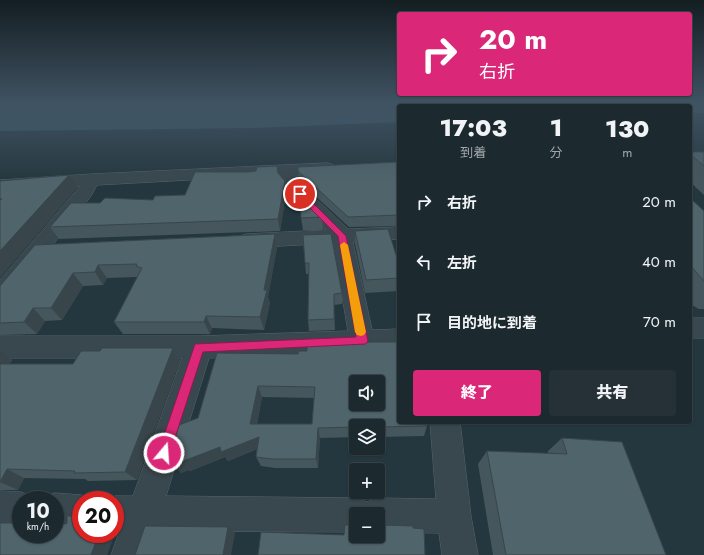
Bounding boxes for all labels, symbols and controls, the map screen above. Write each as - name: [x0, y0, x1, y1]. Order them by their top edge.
- text: 20 m: [479, 19, 547, 60]
- icon: right: [413, 28, 465, 80]
- text: 右折: [479, 59, 515, 85]
- text: 17:03: [440, 110, 507, 145]
- text: 1: [550, 110, 562, 145]
- text: 130: [605, 111, 649, 146]
- text: 到着: [460, 143, 486, 162]
- text: 分: [549, 143, 562, 162]
- text: m: [622, 143, 632, 162]
- pin: [283, 177, 317, 211]
- icon: arrive: [289, 183, 311, 205]
- icon: right: [413, 191, 435, 213]
- text: 20 m: [642, 191, 676, 213]
- text: 右折: [447, 192, 477, 214]
- icon: left: [413, 251, 435, 273]
- text: 40 m: [642, 251, 676, 273]
- text: 左折: [447, 252, 477, 274]
- icon: arrive: [413, 311, 435, 333]
- text: 70 m: [643, 311, 676, 333]
- text: 目的地に到着: [447, 312, 537, 334]
- button: 終了: [413, 370, 541, 416]
- button: 共有: [549, 370, 676, 416]
- map controls: [349, 375, 385, 543]
- button: sound: [349, 375, 385, 411]
- button: layers: [349, 419, 385, 455]
- position arrow: [143, 432, 185, 474]
- button: +: [349, 463, 385, 499]
- speed limit sign: 20: [72, 491, 124, 543]
- text: 10: [26, 497, 50, 526]
- button: −: [349, 507, 385, 543]
- text: km/h: [27, 519, 49, 534]

